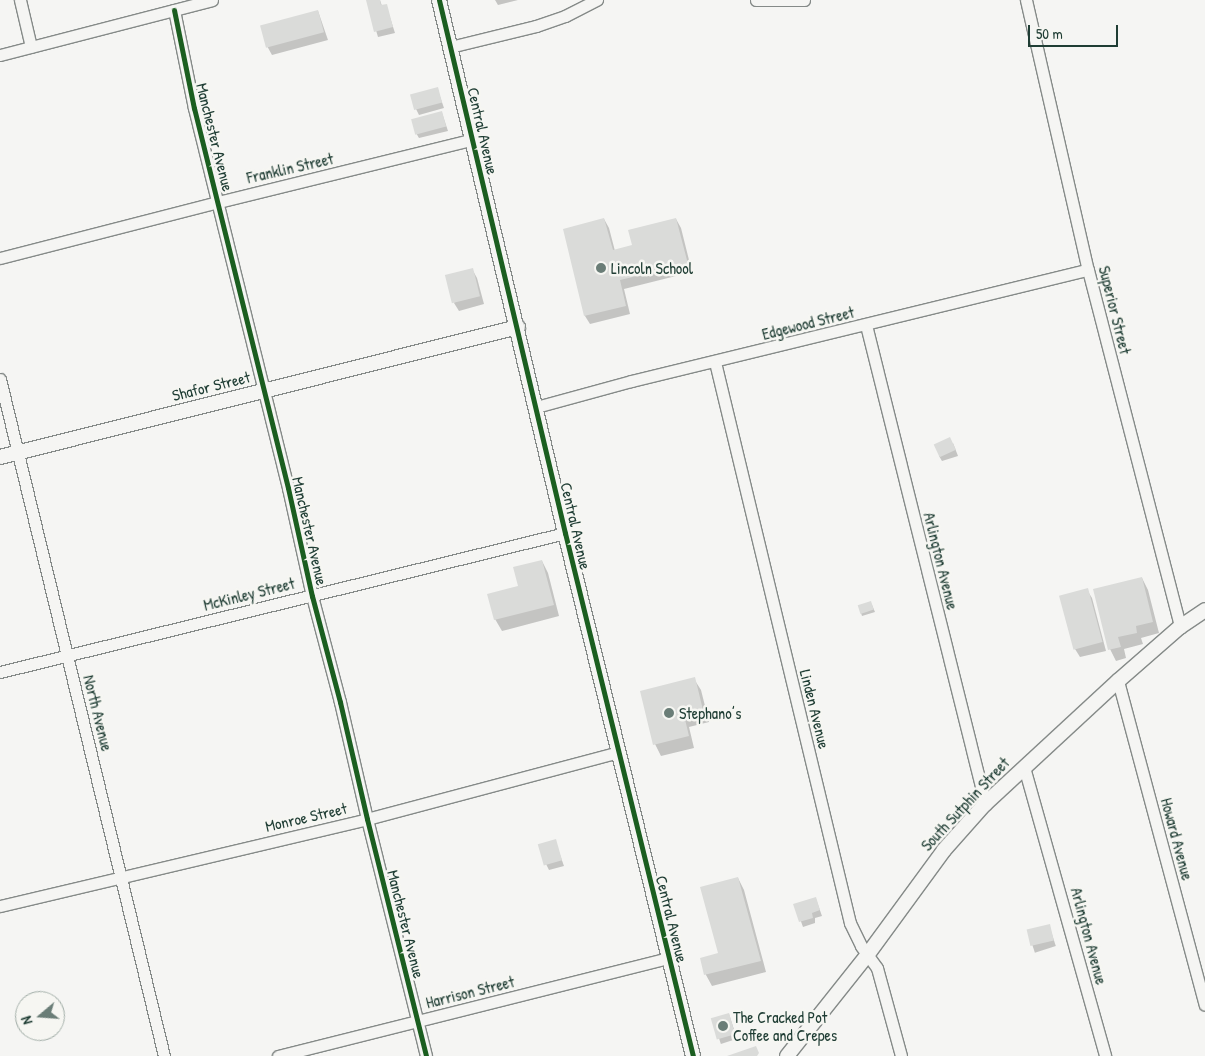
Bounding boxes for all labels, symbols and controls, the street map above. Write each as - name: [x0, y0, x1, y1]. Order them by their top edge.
- scale bar: [1030, 15, 1120, 47]
- text: 50 m: [1036, 23, 1063, 44]
- street label: Manchester Avenue: [192, 81, 238, 193]
- street label: Central Avenue: [464, 86, 502, 176]
- street label: Franklin Street: [245, 149, 335, 187]
- place label: Lincoln School: [611, 258, 693, 278]
- marker: Lincoln School: [595, 262, 607, 274]
- street label: Superior Street: [1095, 264, 1135, 356]
- street label: Edgewood Street: [760, 302, 856, 344]
- street label: Shafor Street: [170, 367, 252, 405]
- street label: Manchester Avenue: [288, 475, 332, 587]
- street label: Central Avenue: [557, 481, 595, 571]
- street label: Arlington Avenue: [920, 510, 962, 612]
- street label: McKinley Street: [201, 573, 297, 615]
- street label: Linden Avenue: [796, 667, 834, 751]
- street label: North Avenue: [79, 673, 117, 753]
- place label: Stephano’s: [679, 703, 741, 723]
- marker: Stephano’s: [663, 707, 675, 719]
- street label: South Sutphin Street: [917, 753, 1013, 855]
- street label: Howard Avenue: [1157, 796, 1197, 882]
- street label: Monroe Street: [263, 798, 349, 836]
- street label: Manchester Avenue: [383, 868, 429, 980]
- street label: Central Avenue: [652, 874, 692, 964]
- street label: Arlington Avenue: [1067, 885, 1111, 987]
- street label: Harrison Street: [424, 972, 516, 1012]
- north arrow: [15, 991, 65, 1041]
- place label: The Cracked Pot Coffee and Crepes: [733, 1007, 837, 1045]
- text: N: [16, 1014, 36, 1027]
- marker: The Cracked Pot Coffee and Crepes: [717, 1020, 729, 1032]

